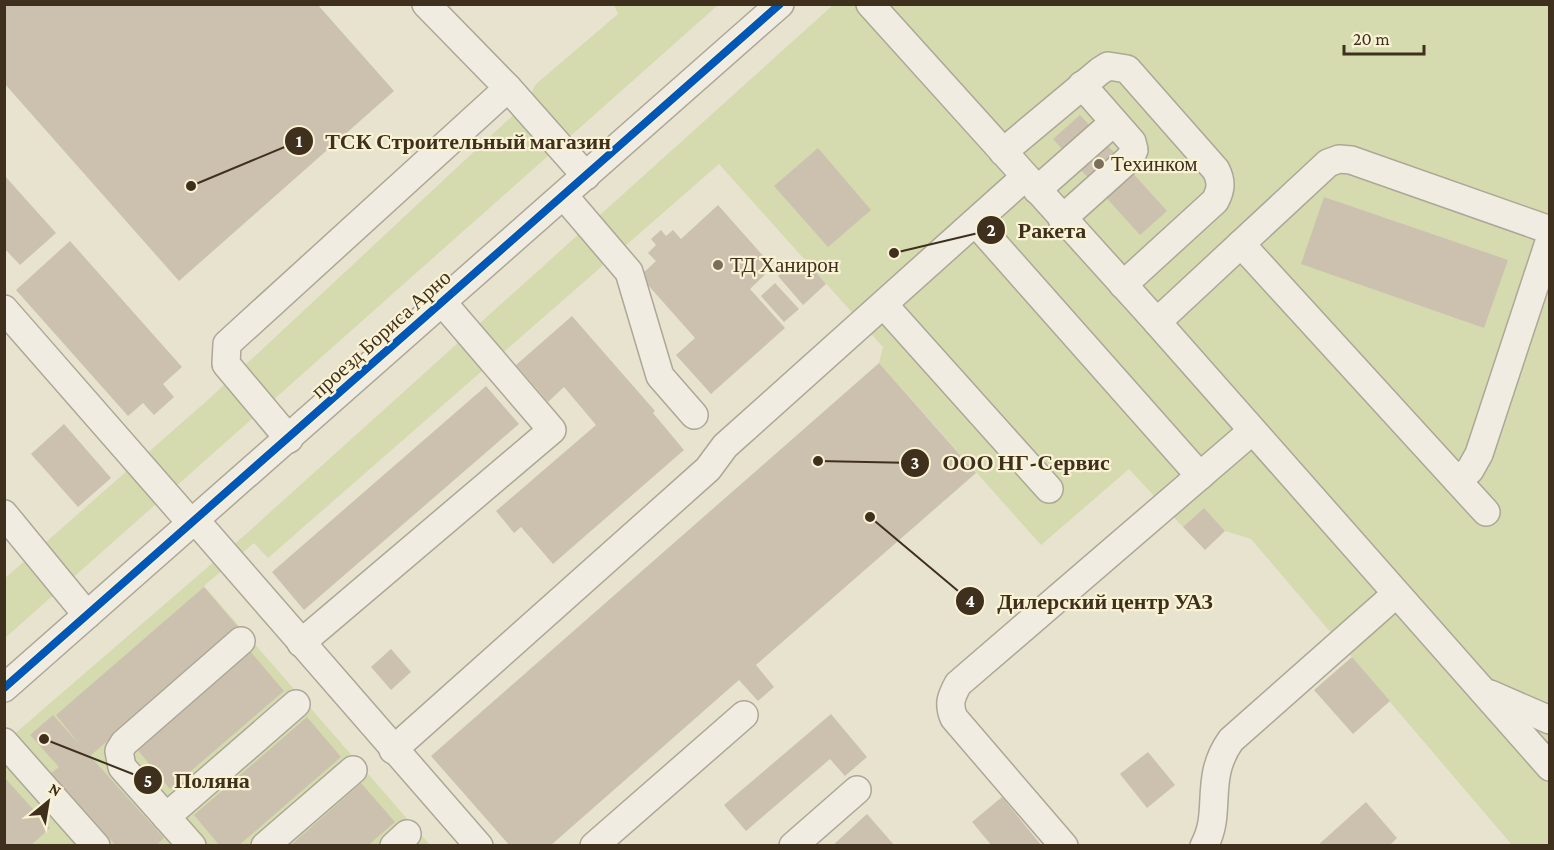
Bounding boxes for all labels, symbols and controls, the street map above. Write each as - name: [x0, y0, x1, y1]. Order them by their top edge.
- scale bar: [1344, 18, 1424, 56]
- text: 20 m: [1353, 29, 1390, 49]
- callout: ТСК Строительный магазин: [284, 121, 623, 161]
- text: ТСК Строительный магазин: [325, 129, 611, 154]
- text: 1: [296, 131, 303, 151]
- place label: Техинком: [1111, 152, 1198, 176]
- marker: Техинком: [1092, 157, 1106, 171]
- callout: Ракета: [976, 210, 1098, 250]
- text: Ракета: [1018, 218, 1086, 243]
- text: 2: [986, 220, 996, 240]
- place label: ТД Ханирон: [730, 253, 839, 277]
- marker: ТД Ханирон: [711, 258, 725, 272]
- street label: проезд Бориса Арно: [306, 265, 456, 403]
- callout: ООО НГ-Сервис: [900, 443, 1122, 483]
- text: ООО НГ-Сервис: [942, 450, 1110, 475]
- text: 3: [911, 453, 919, 473]
- callout: Дилерский центр УАЗ: [955, 581, 1225, 621]
- text: Дилерский центр УАЗ: [997, 589, 1213, 614]
- text: 4: [965, 591, 975, 611]
- callout: Поляна: [133, 760, 262, 800]
- text: Поляна: [174, 768, 250, 793]
- text: 5: [144, 771, 152, 791]
- north arrow: [18, 772, 78, 832]
- text: N: [46, 779, 64, 800]

